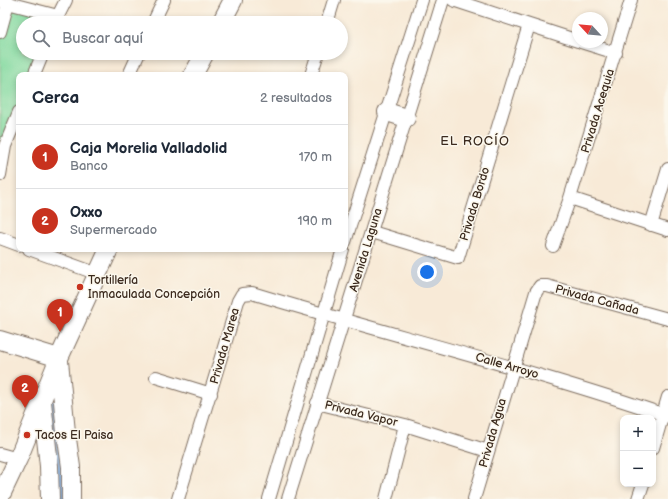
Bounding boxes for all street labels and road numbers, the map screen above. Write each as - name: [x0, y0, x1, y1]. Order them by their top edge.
- street label: Privada Acequia: [578, 67, 618, 155]
- street label: Privada Bordo: [457, 165, 493, 243]
- street label: Avenida Laguna: [346, 206, 386, 294]
- street label: Privada Cañada: [553, 282, 641, 318]
- street label: Privada Marea: [207, 306, 243, 386]
- street label: Calle Arroyo: [474, 350, 541, 382]
- street label: Privada Agua: [476, 397, 510, 469]
- street label: Privada Vapor: [323, 398, 400, 430]

